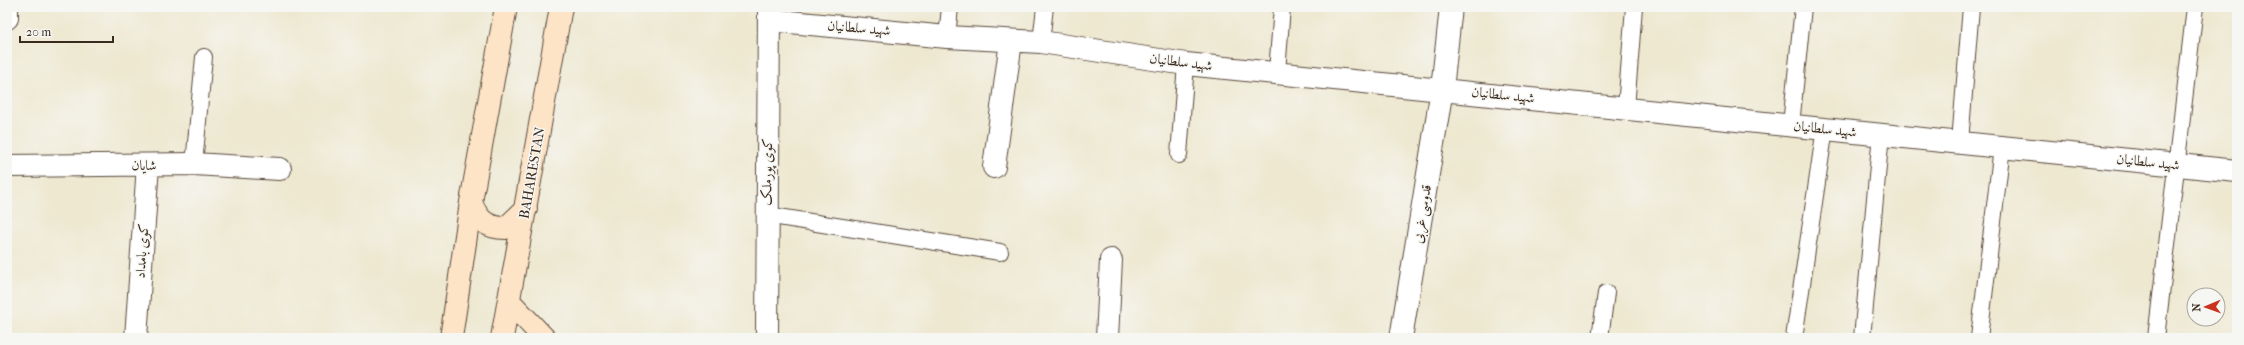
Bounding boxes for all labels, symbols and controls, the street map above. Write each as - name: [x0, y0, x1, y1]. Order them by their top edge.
- street label: شهید سلطانیان: [827, 17, 891, 40]
- scale bar: [20, 18, 113, 44]
- text: 20 m: [26, 25, 51, 39]
- street label: شهید سلطانیان: [1148, 50, 1214, 75]
- street label: شهید سلطانیان: [1471, 83, 1536, 108]
- street label: شهید سلطانیان: [1793, 117, 1858, 142]
- street label: BAHARESTAN: [516, 125, 549, 220]
- street label: کوی پورملک: [758, 138, 778, 206]
- street label: شهید سلطانیان: [2116, 150, 2181, 175]
- street label: شایان: [131, 157, 157, 174]
- street label: قدوسی غربی: [1409, 183, 1436, 245]
- street label: کوی بامداد: [132, 223, 152, 279]
- north arrow: [2186, 287, 2226, 327]
- text: N: [2190, 302, 2203, 312]

